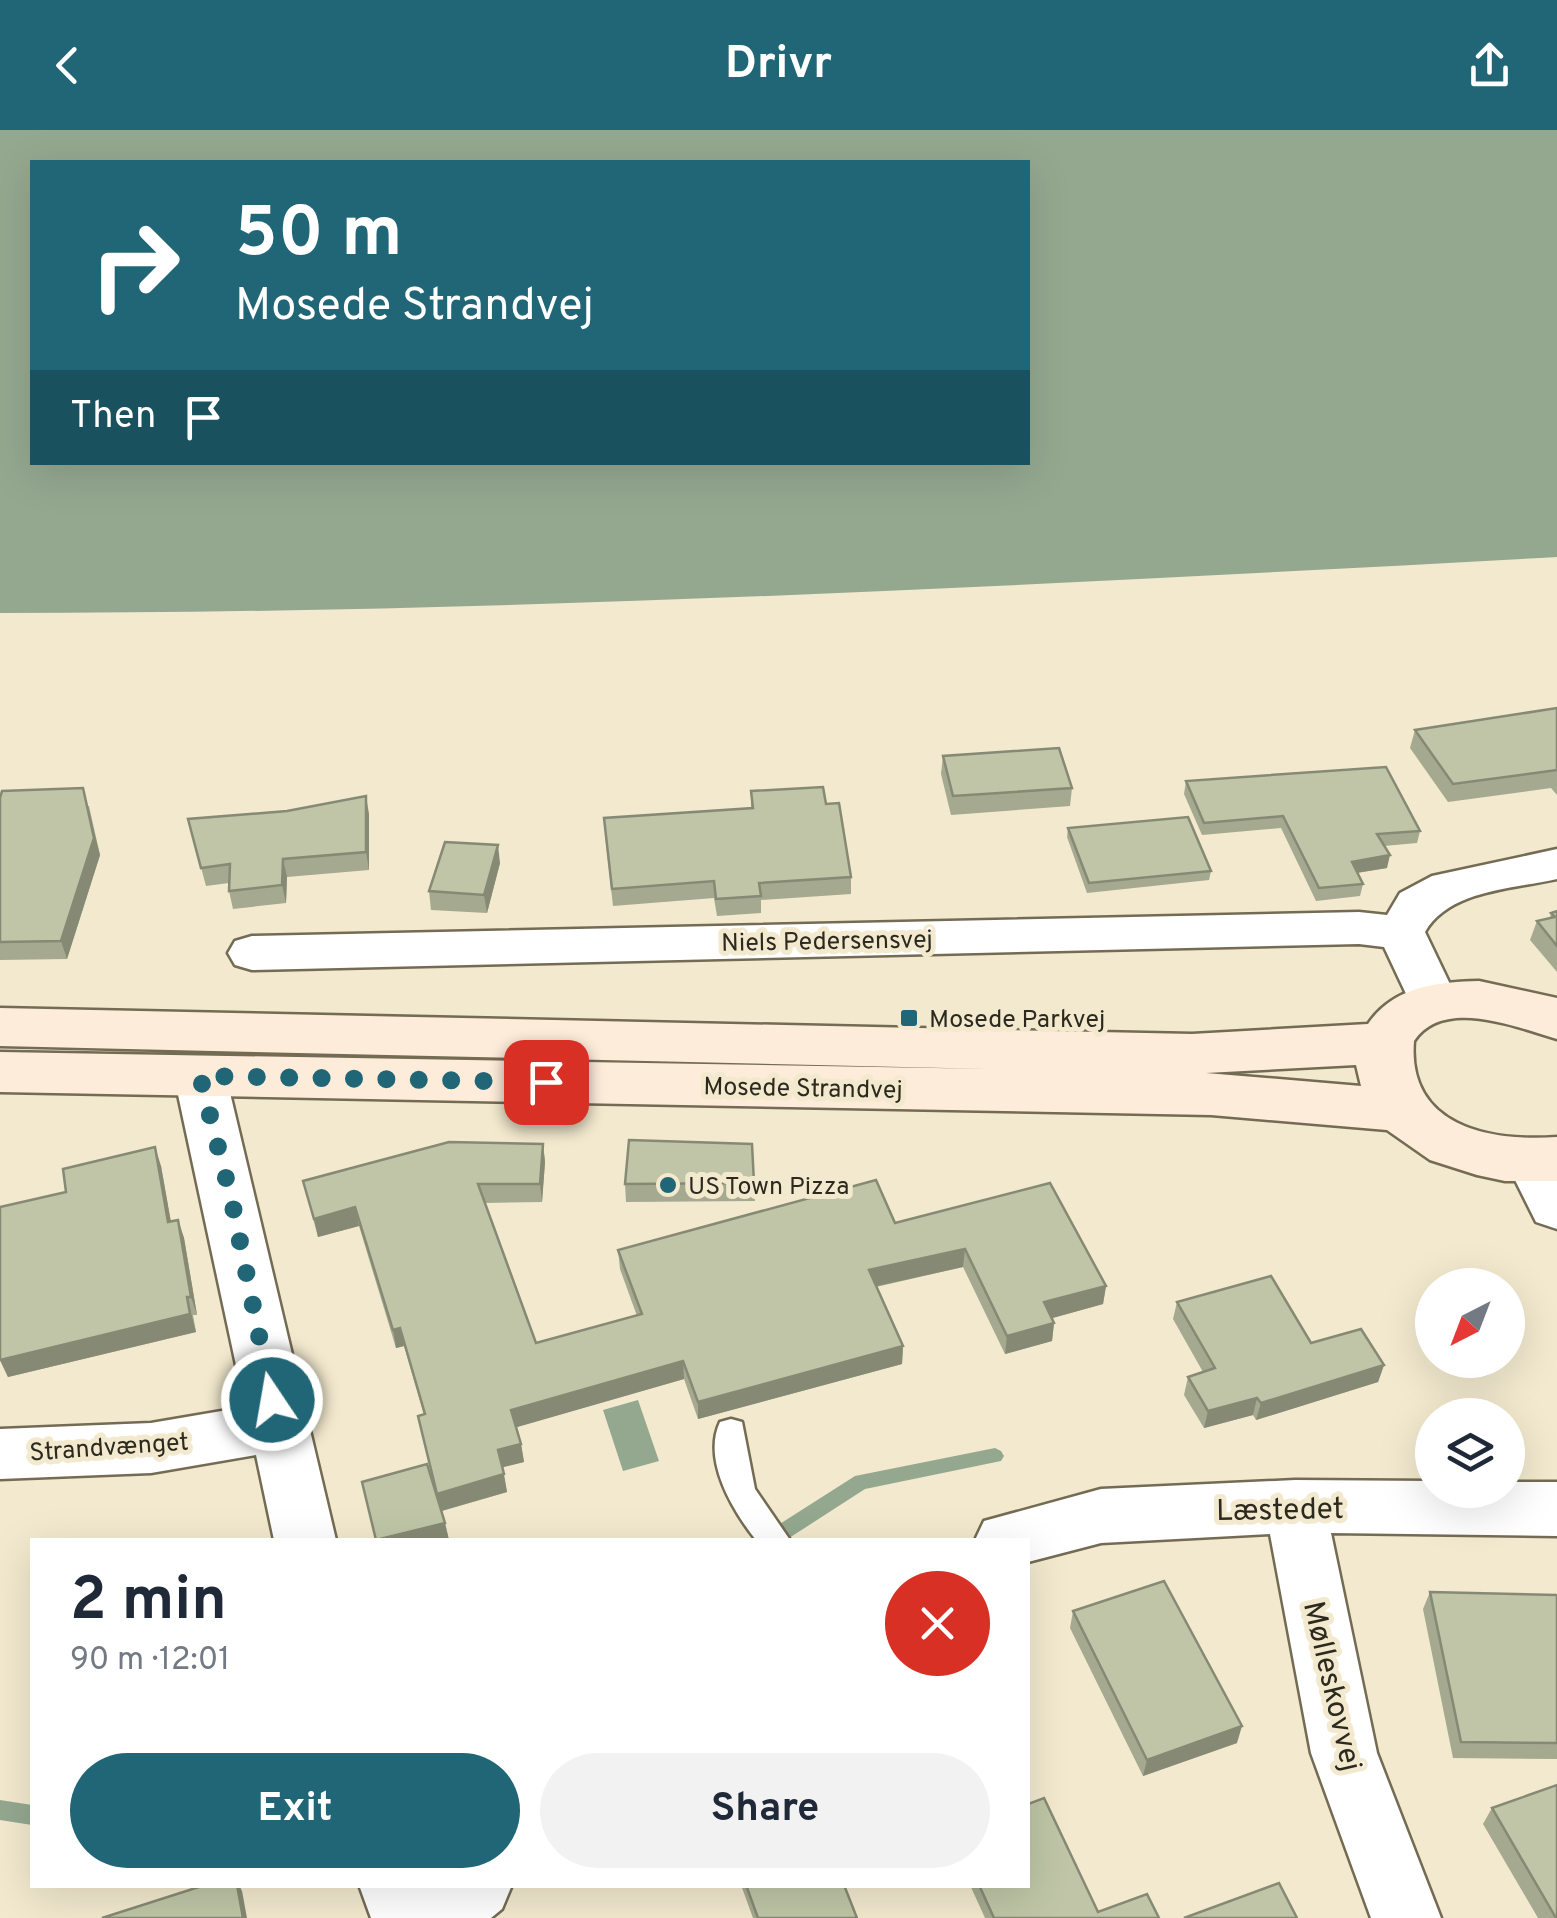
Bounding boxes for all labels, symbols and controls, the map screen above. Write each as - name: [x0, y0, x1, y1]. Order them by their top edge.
- text: Drivr: [725, 37, 832, 94]
- icon: back: [40, 38, 95, 93]
- icon: share: [1462, 38, 1517, 93]
- text: 50 m: [235, 192, 402, 281]
- icon: right: [70, 200, 200, 330]
- text: Mosede Strandvej: [235, 279, 594, 336]
- icon: arrive: [176, 390, 231, 445]
- text: Then: [70, 393, 156, 442]
- street label: Niels Pedersensvej: [721, 925, 933, 961]
- place label: Mosede Parkvej: [929, 1005, 1105, 1037]
- marker: Mosede Parkvej: [898, 1007, 920, 1029]
- pin: [504, 1040, 589, 1125]
- icon: arrive: [519, 1055, 574, 1110]
- street label: Mosede Strandvej: [703, 1072, 903, 1108]
- place label: US Town Pizza: [688, 1172, 849, 1204]
- marker: US Town Pizza: [657, 1174, 679, 1196]
- north arrow: [1415, 1268, 1525, 1378]
- map controls: [1415, 1268, 1525, 1508]
- position arrow: [220, 1348, 324, 1452]
- button: layers: [1415, 1398, 1525, 1508]
- street label: Strandvænget: [29, 1427, 190, 1471]
- street label: Læstedet: [1216, 1492, 1344, 1531]
- text: 2 min: [70, 1565, 227, 1641]
- button: close: [885, 1571, 990, 1676]
- street label: Mølleskovvej: [1293, 1598, 1368, 1775]
- text: 90 m · 12:01: [70, 1641, 230, 1681]
- button: Exit: [70, 1753, 520, 1868]
- button: Share: [540, 1753, 990, 1868]

